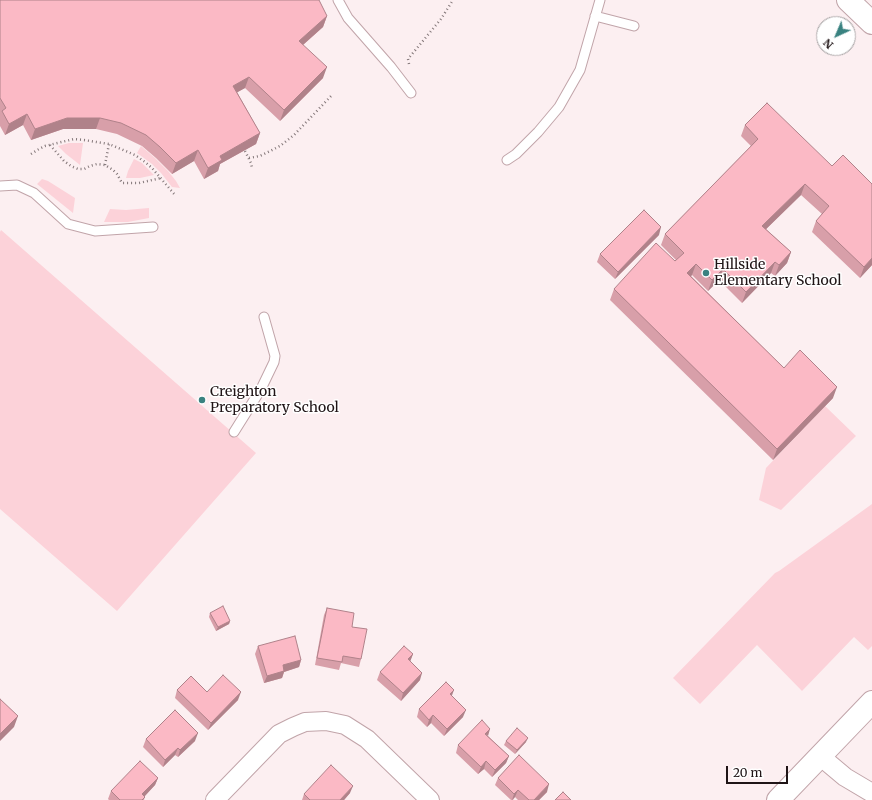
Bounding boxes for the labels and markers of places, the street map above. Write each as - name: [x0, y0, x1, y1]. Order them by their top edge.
- place label: Hillside Elementary School: [714, 257, 842, 290]
- marker: Hillside Elementary School: [701, 268, 711, 278]
- place label: Creighton Preparatory School: [210, 384, 339, 416]
- marker: Creighton Preparatory School: [197, 395, 207, 405]

